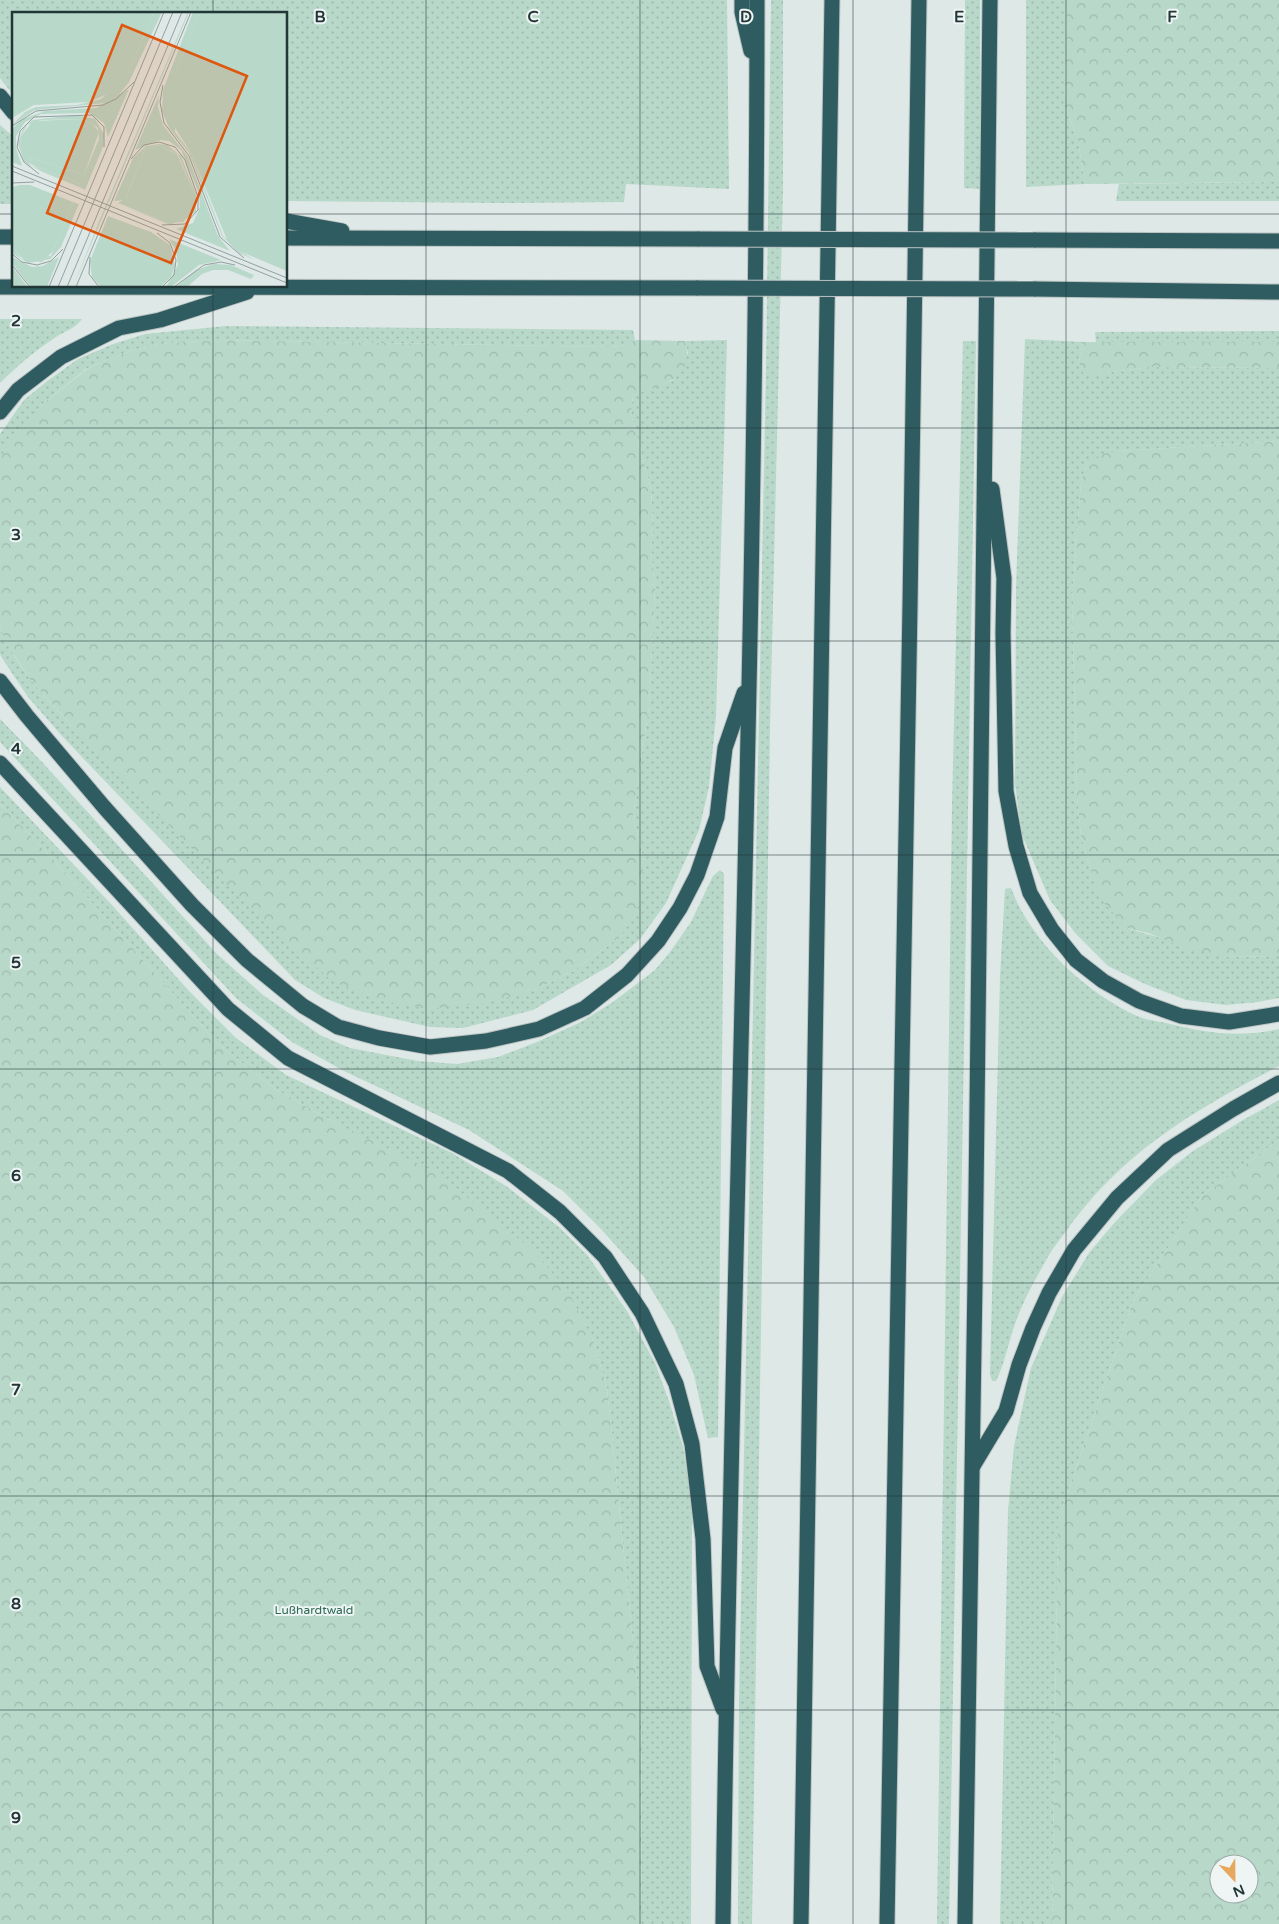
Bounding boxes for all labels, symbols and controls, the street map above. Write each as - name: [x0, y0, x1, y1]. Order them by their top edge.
- text: B: [314, 7, 326, 27]
- text: C: [527, 7, 539, 27]
- text: D: [740, 7, 752, 27]
- text: E: [954, 7, 964, 27]
- text: F: [1167, 7, 1177, 27]
- inset map: [12, 12, 288, 288]
- text: 2: [11, 311, 21, 331]
- text: 3: [11, 525, 21, 545]
- text: 4: [11, 739, 21, 759]
- text: 5: [11, 953, 21, 973]
- text: 6: [11, 1166, 21, 1186]
- text: 7: [11, 1380, 21, 1400]
- text: 8: [11, 1594, 21, 1614]
- park label: Lußhardtwald: [275, 1603, 353, 1617]
- text: 9: [11, 1808, 21, 1828]
- north arrow: [1209, 1854, 1259, 1904]
- text: N: [1230, 1881, 1247, 1901]

